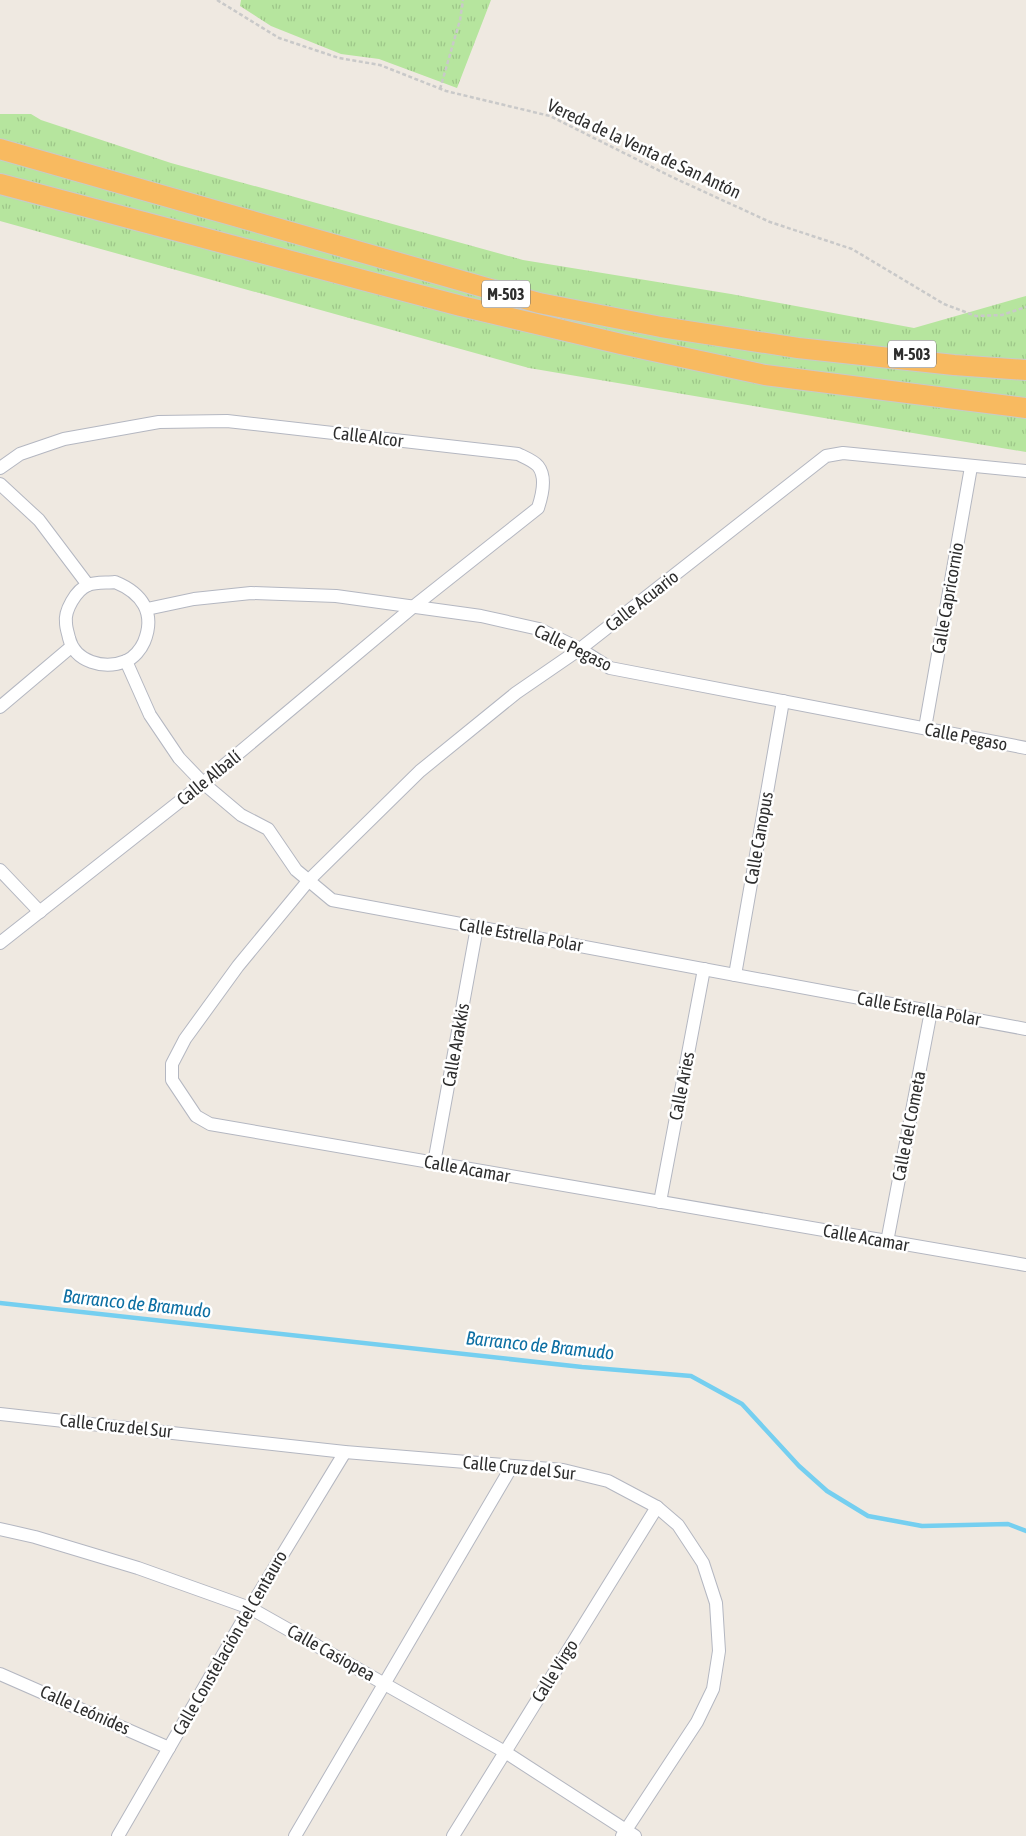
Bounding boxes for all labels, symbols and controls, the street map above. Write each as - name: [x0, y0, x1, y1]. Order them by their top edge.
- street label: Vereda de la Venta de San Antón: [544, 94, 744, 203]
- road number: M-503: [482, 280, 530, 308]
- road number: M-503: [888, 340, 936, 368]
- street label: Calle Alcor: [332, 422, 405, 451]
- street label: Calle Capricornio: [927, 541, 968, 655]
- street label: Calle Acuario: [601, 566, 682, 636]
- street label: Calle Pegaso: [531, 620, 616, 675]
- street label: Calle Pegaso: [923, 718, 1009, 755]
- street label: Calle Albalí: [173, 746, 245, 810]
- street label: Calle Canopus: [740, 790, 777, 886]
- street label: Calle Estrella Polar: [458, 913, 585, 956]
- street label: Calle Estrella Polar: [856, 987, 983, 1030]
- street label: Calle Arakkis: [438, 1002, 473, 1088]
- street label: Calle Aries: [665, 1050, 698, 1122]
- street label: Calle del Cometa: [888, 1069, 929, 1183]
- street label: Calle Acamar: [422, 1151, 512, 1187]
- street label: Calle Acamar: [821, 1220, 911, 1256]
- water label: Barranco de Bramudo: [62, 1284, 212, 1322]
- water label: Barranco de Bramudo: [465, 1326, 615, 1364]
- street label: Calle Cruz del Sur: [59, 1409, 174, 1442]
- street label: Calle Cruz del Sur: [462, 1451, 577, 1484]
- street label: Calle Constelación del Centauro: [168, 1547, 291, 1739]
- street label: Calle Casiopea: [284, 1620, 379, 1685]
- street label: Calle Virgo: [527, 1635, 582, 1706]
- street label: Calle Leónides: [37, 1680, 133, 1739]

